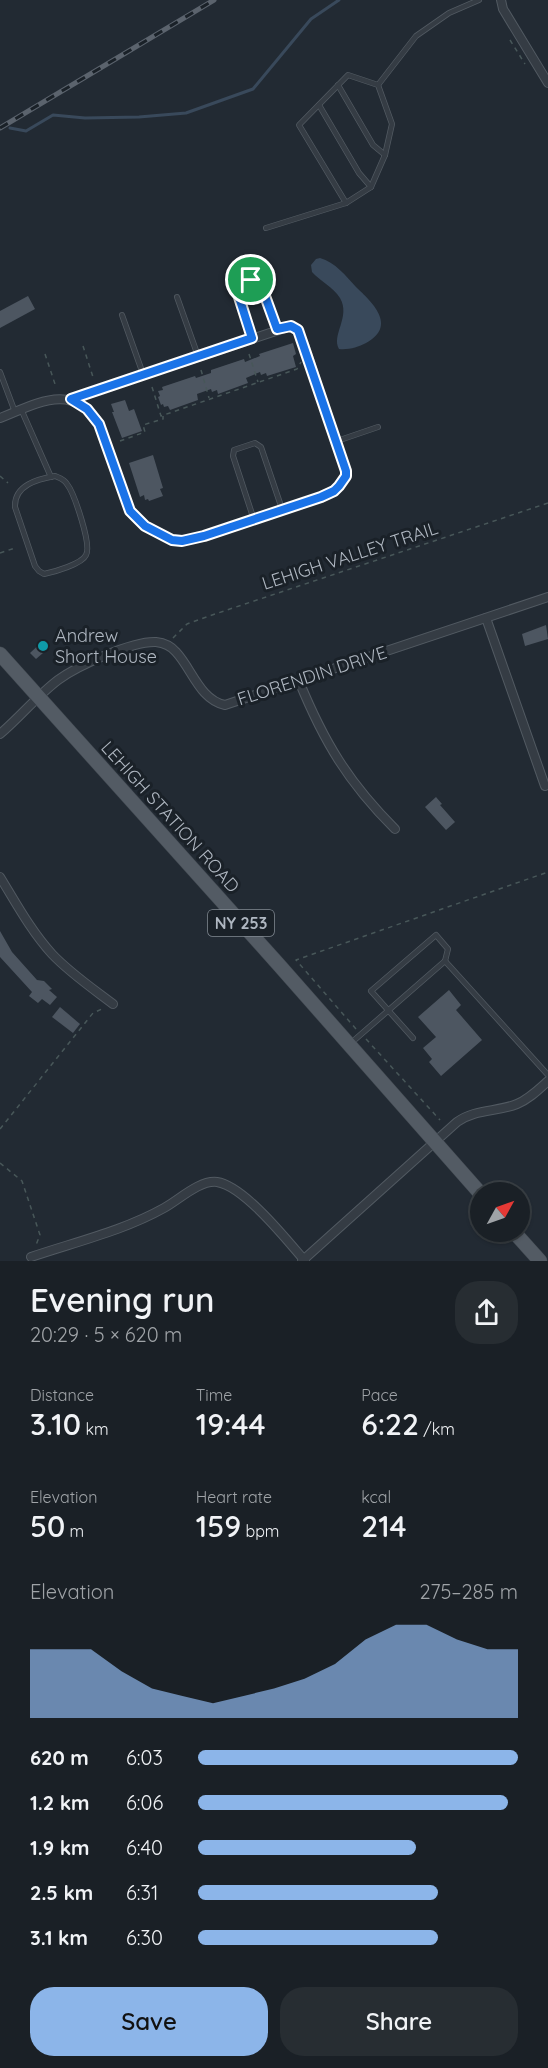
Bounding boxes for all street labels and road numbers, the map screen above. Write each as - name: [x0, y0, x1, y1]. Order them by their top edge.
- street label: LEHIGH VALLEY TRAIL: [259, 516, 441, 595]
- street label: FLORENDIN DRIVE: [234, 640, 390, 711]
- street label: LEHIGH STATION ROAD: [96, 736, 244, 897]
- road number: NY 253: [208, 910, 274, 936]

